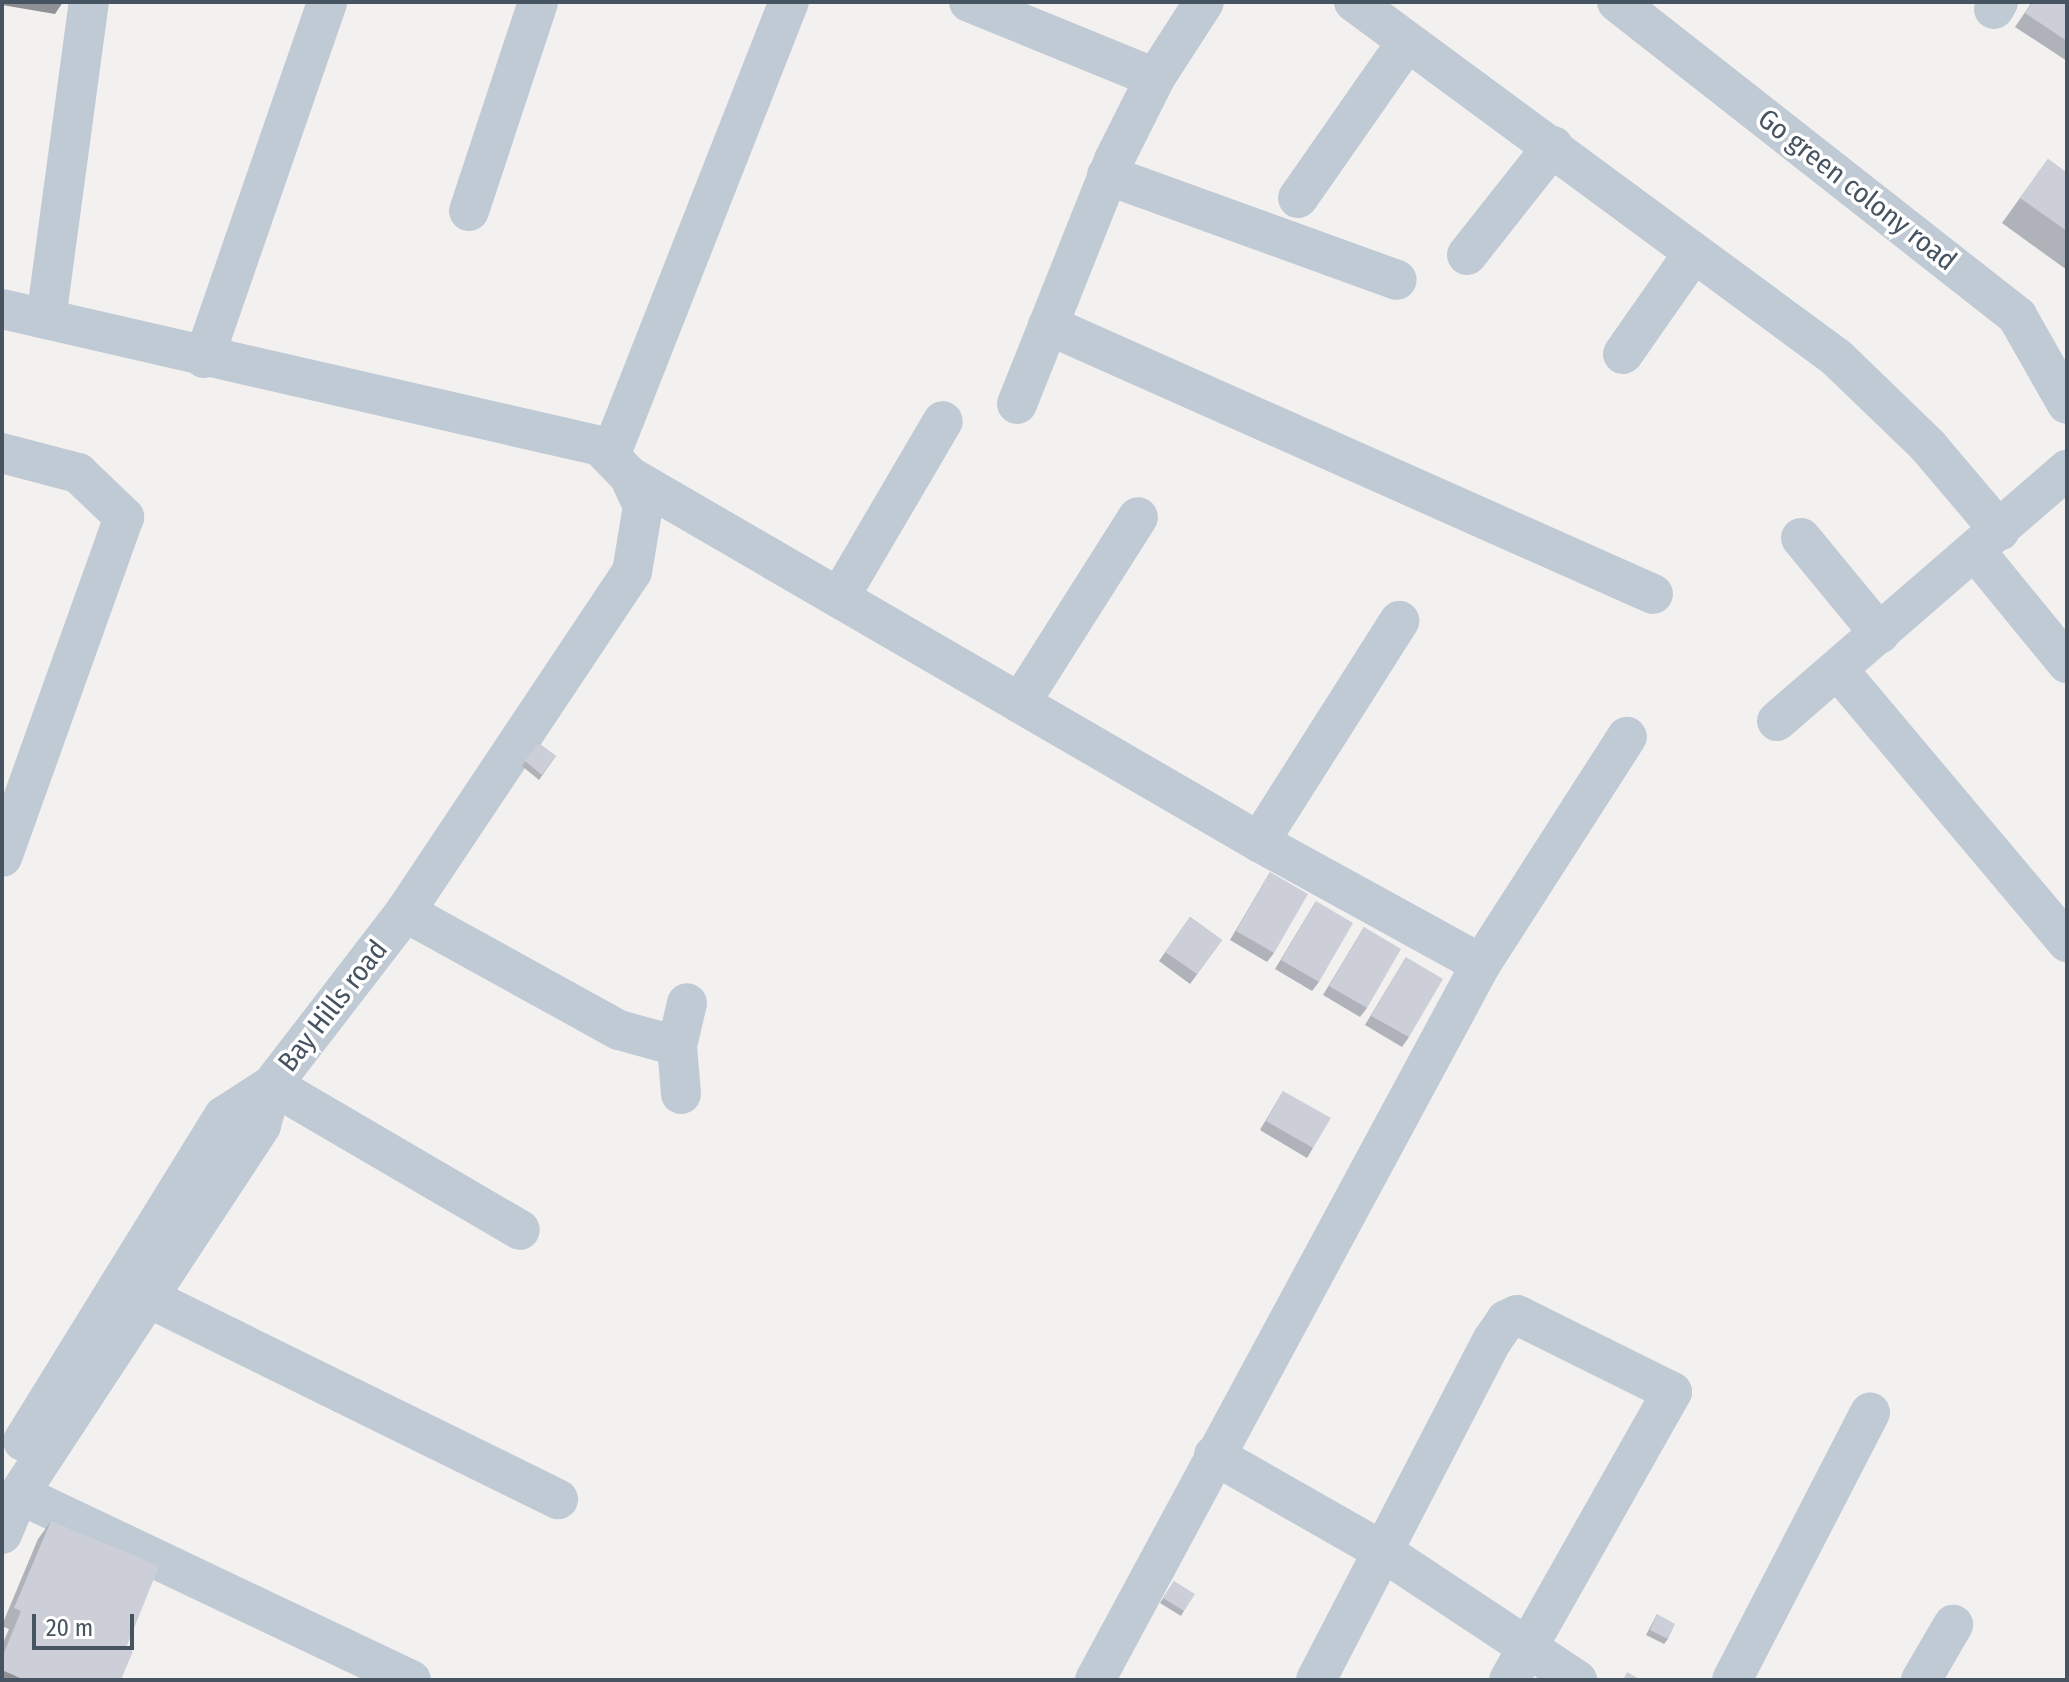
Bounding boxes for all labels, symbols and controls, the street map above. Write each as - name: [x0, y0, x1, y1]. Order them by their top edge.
- street label: Go green colony road: [1751, 102, 1963, 278]
- street label: Bay Hills road: [271, 934, 395, 1078]
- scale bar: [36, 1598, 138, 1648]
- text: 20 m: [46, 1614, 93, 1642]

